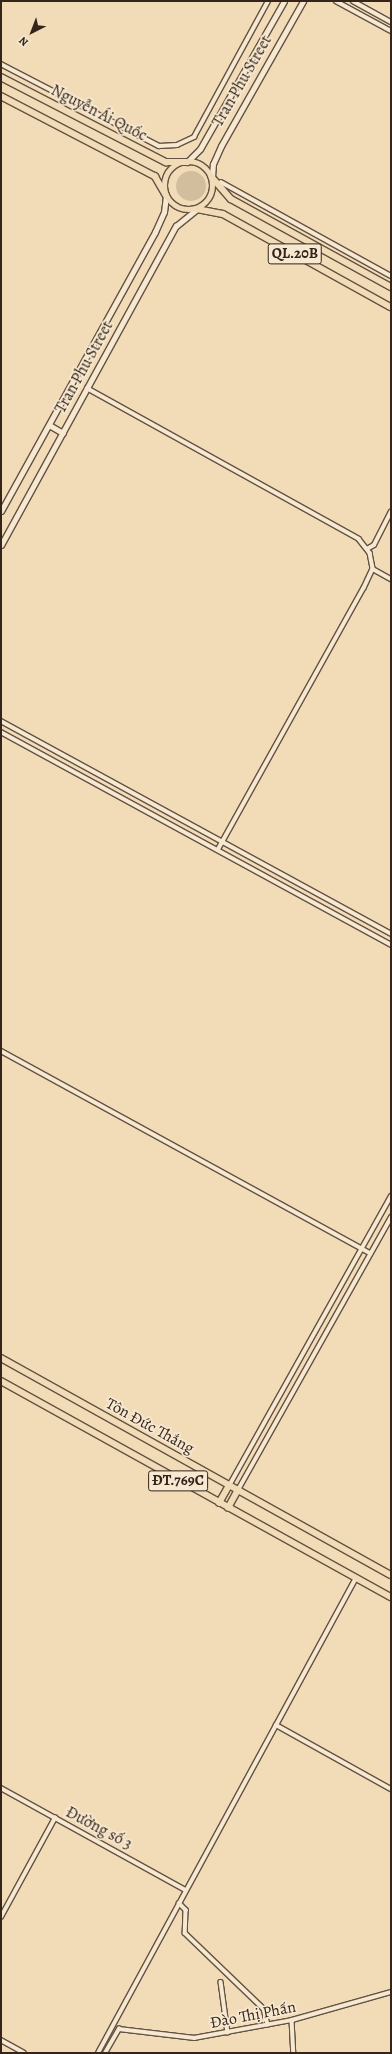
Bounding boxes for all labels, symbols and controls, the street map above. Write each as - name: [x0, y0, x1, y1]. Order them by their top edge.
- north arrow: [12, 12, 52, 52]
- street label: Tran Phu Street: [208, 32, 276, 130]
- text: N: [16, 33, 32, 50]
- street label: Nguyễn Ái Quốc: [48, 81, 150, 145]
- road number: QL.20B: [267, 241, 323, 267]
- street label: Tran Phu Street: [51, 318, 117, 416]
- street label: Tôn Đức Thắng: [103, 1394, 197, 1458]
- road number: ĐT.769C: [148, 1468, 208, 1494]
- street label: Đường số 3: [62, 1802, 136, 1854]
- street label: Đào Thị Phấn: [208, 1997, 298, 2033]

